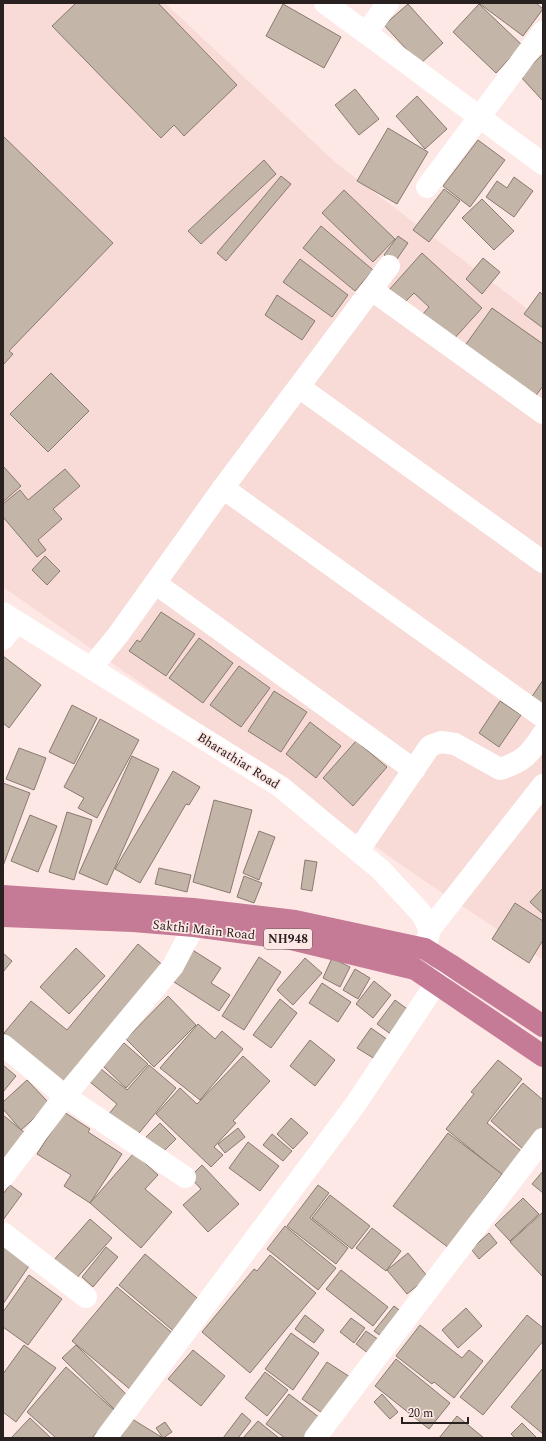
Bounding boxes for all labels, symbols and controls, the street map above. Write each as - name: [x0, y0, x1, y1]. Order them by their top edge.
- street label: Bharathiar Road: [193, 727, 284, 794]
- street label: Sakthi Main Road: [152, 915, 256, 945]
- road number: NH948: [264, 929, 312, 949]
- scale bar: [402, 1399, 468, 1425]
- text: 20 m: [408, 1404, 433, 1423]

